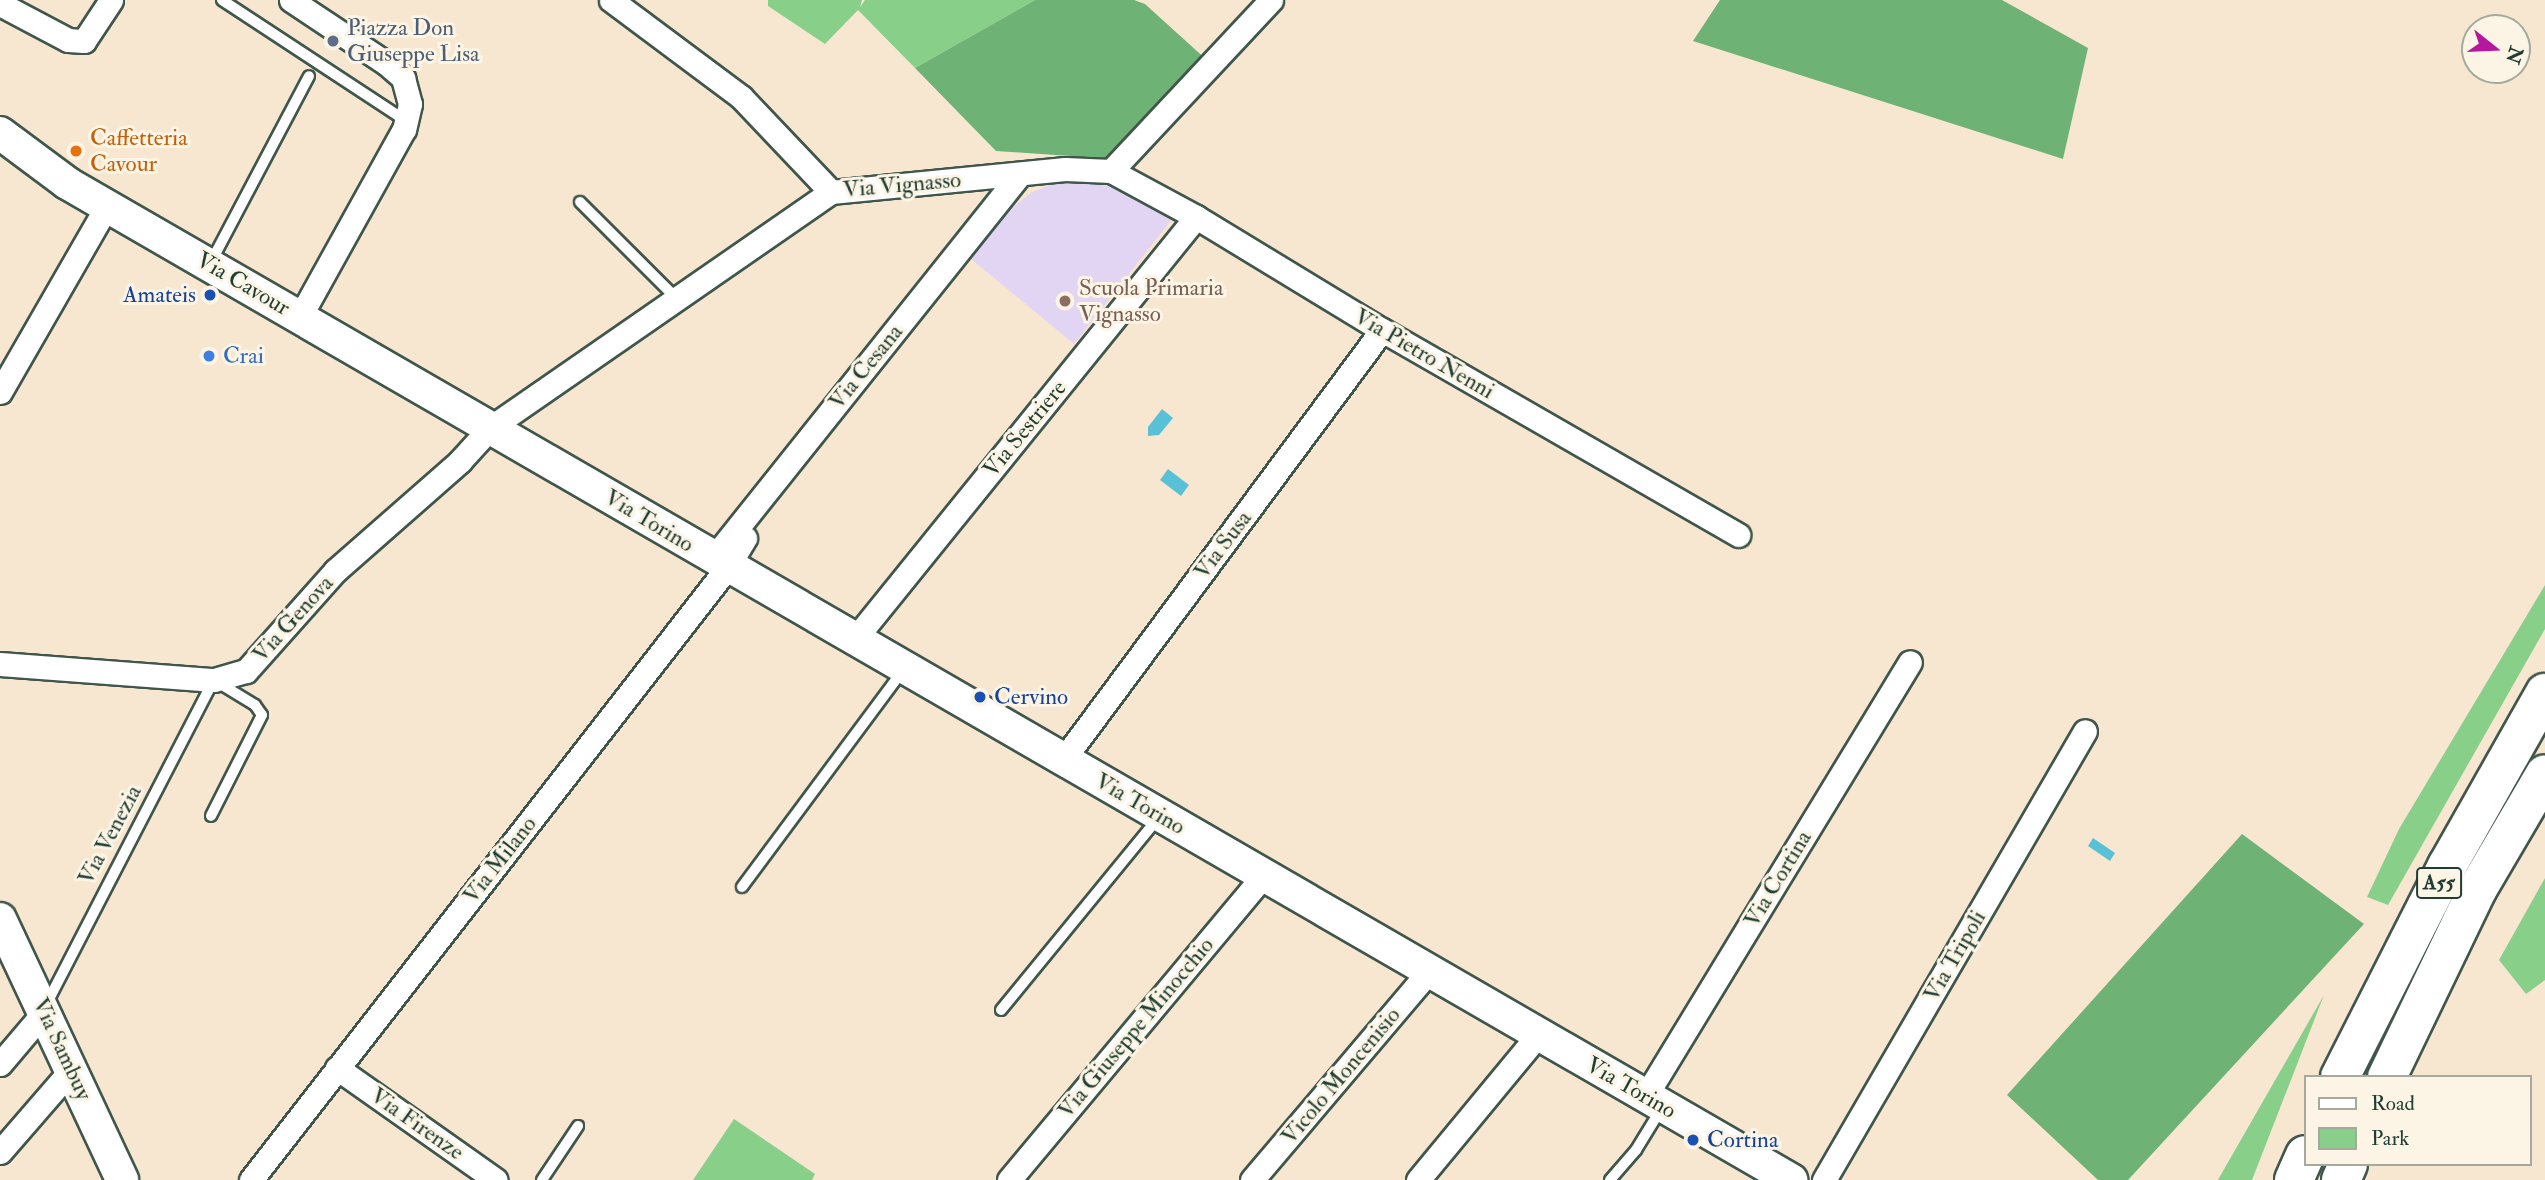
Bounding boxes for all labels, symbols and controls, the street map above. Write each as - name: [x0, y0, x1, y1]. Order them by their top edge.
- place label: Piazza Don Giuseppe Lisa: [347, 14, 480, 68]
- north arrow: [2461, 14, 2531, 84]
- marker: Piazza Don Giuseppe Lisa: [325, 33, 341, 49]
- text: N: [2500, 43, 2528, 67]
- place label: Caffetteria Cavour: [90, 124, 188, 178]
- marker: Caffetteria Cavour: [68, 143, 84, 159]
- street label: Via Vignasso: [842, 166, 962, 204]
- street label: Via Cavour: [191, 246, 295, 322]
- place label: Scuola Primaria Vignasso: [1079, 274, 1223, 328]
- place label: Amateis: [123, 281, 196, 309]
- marker: Amateis: [202, 287, 218, 303]
- marker: Scuola Primaria Vignasso: [1057, 293, 1073, 309]
- street label: Via Pietro Nenni: [1349, 303, 1499, 405]
- street label: Via Cesana: [823, 319, 909, 415]
- place label: Crai: [223, 342, 264, 370]
- marker: Crai: [201, 348, 217, 364]
- street label: Via Sestriere: [978, 375, 1072, 483]
- street label: Via Torino: [599, 484, 699, 558]
- street label: Via Susa: [1188, 505, 1258, 585]
- street label: Via Genova: [247, 570, 339, 668]
- place label: Cervino: [994, 683, 1068, 711]
- marker: Cervino: [972, 689, 988, 705]
- street label: Via Torino: [1090, 767, 1190, 841]
- street label: Via Venezia: [72, 781, 148, 889]
- street label: Via Milano: [457, 811, 543, 909]
- street label: Via Cortina: [1738, 826, 1818, 932]
- road number: A55: [2414, 866, 2464, 900]
- street label: Via Tripoli: [1918, 906, 1992, 1006]
- street label: Via Giuseppe Minocchio: [1052, 932, 1220, 1124]
- street label: Via Sambuy: [26, 993, 98, 1105]
- street label: Vicolo Moncenisio: [1276, 1002, 1406, 1150]
- street label: Via Torino: [1581, 1051, 1681, 1125]
- legend: [2304, 1075, 2531, 1166]
- street label: Via Firenze: [365, 1082, 469, 1166]
- text: Road: [2371, 1090, 2415, 1117]
- text: Park: [2371, 1125, 2409, 1152]
- place label: Cortina: [1707, 1126, 1778, 1154]
- marker: Cortina: [1685, 1132, 1701, 1148]

